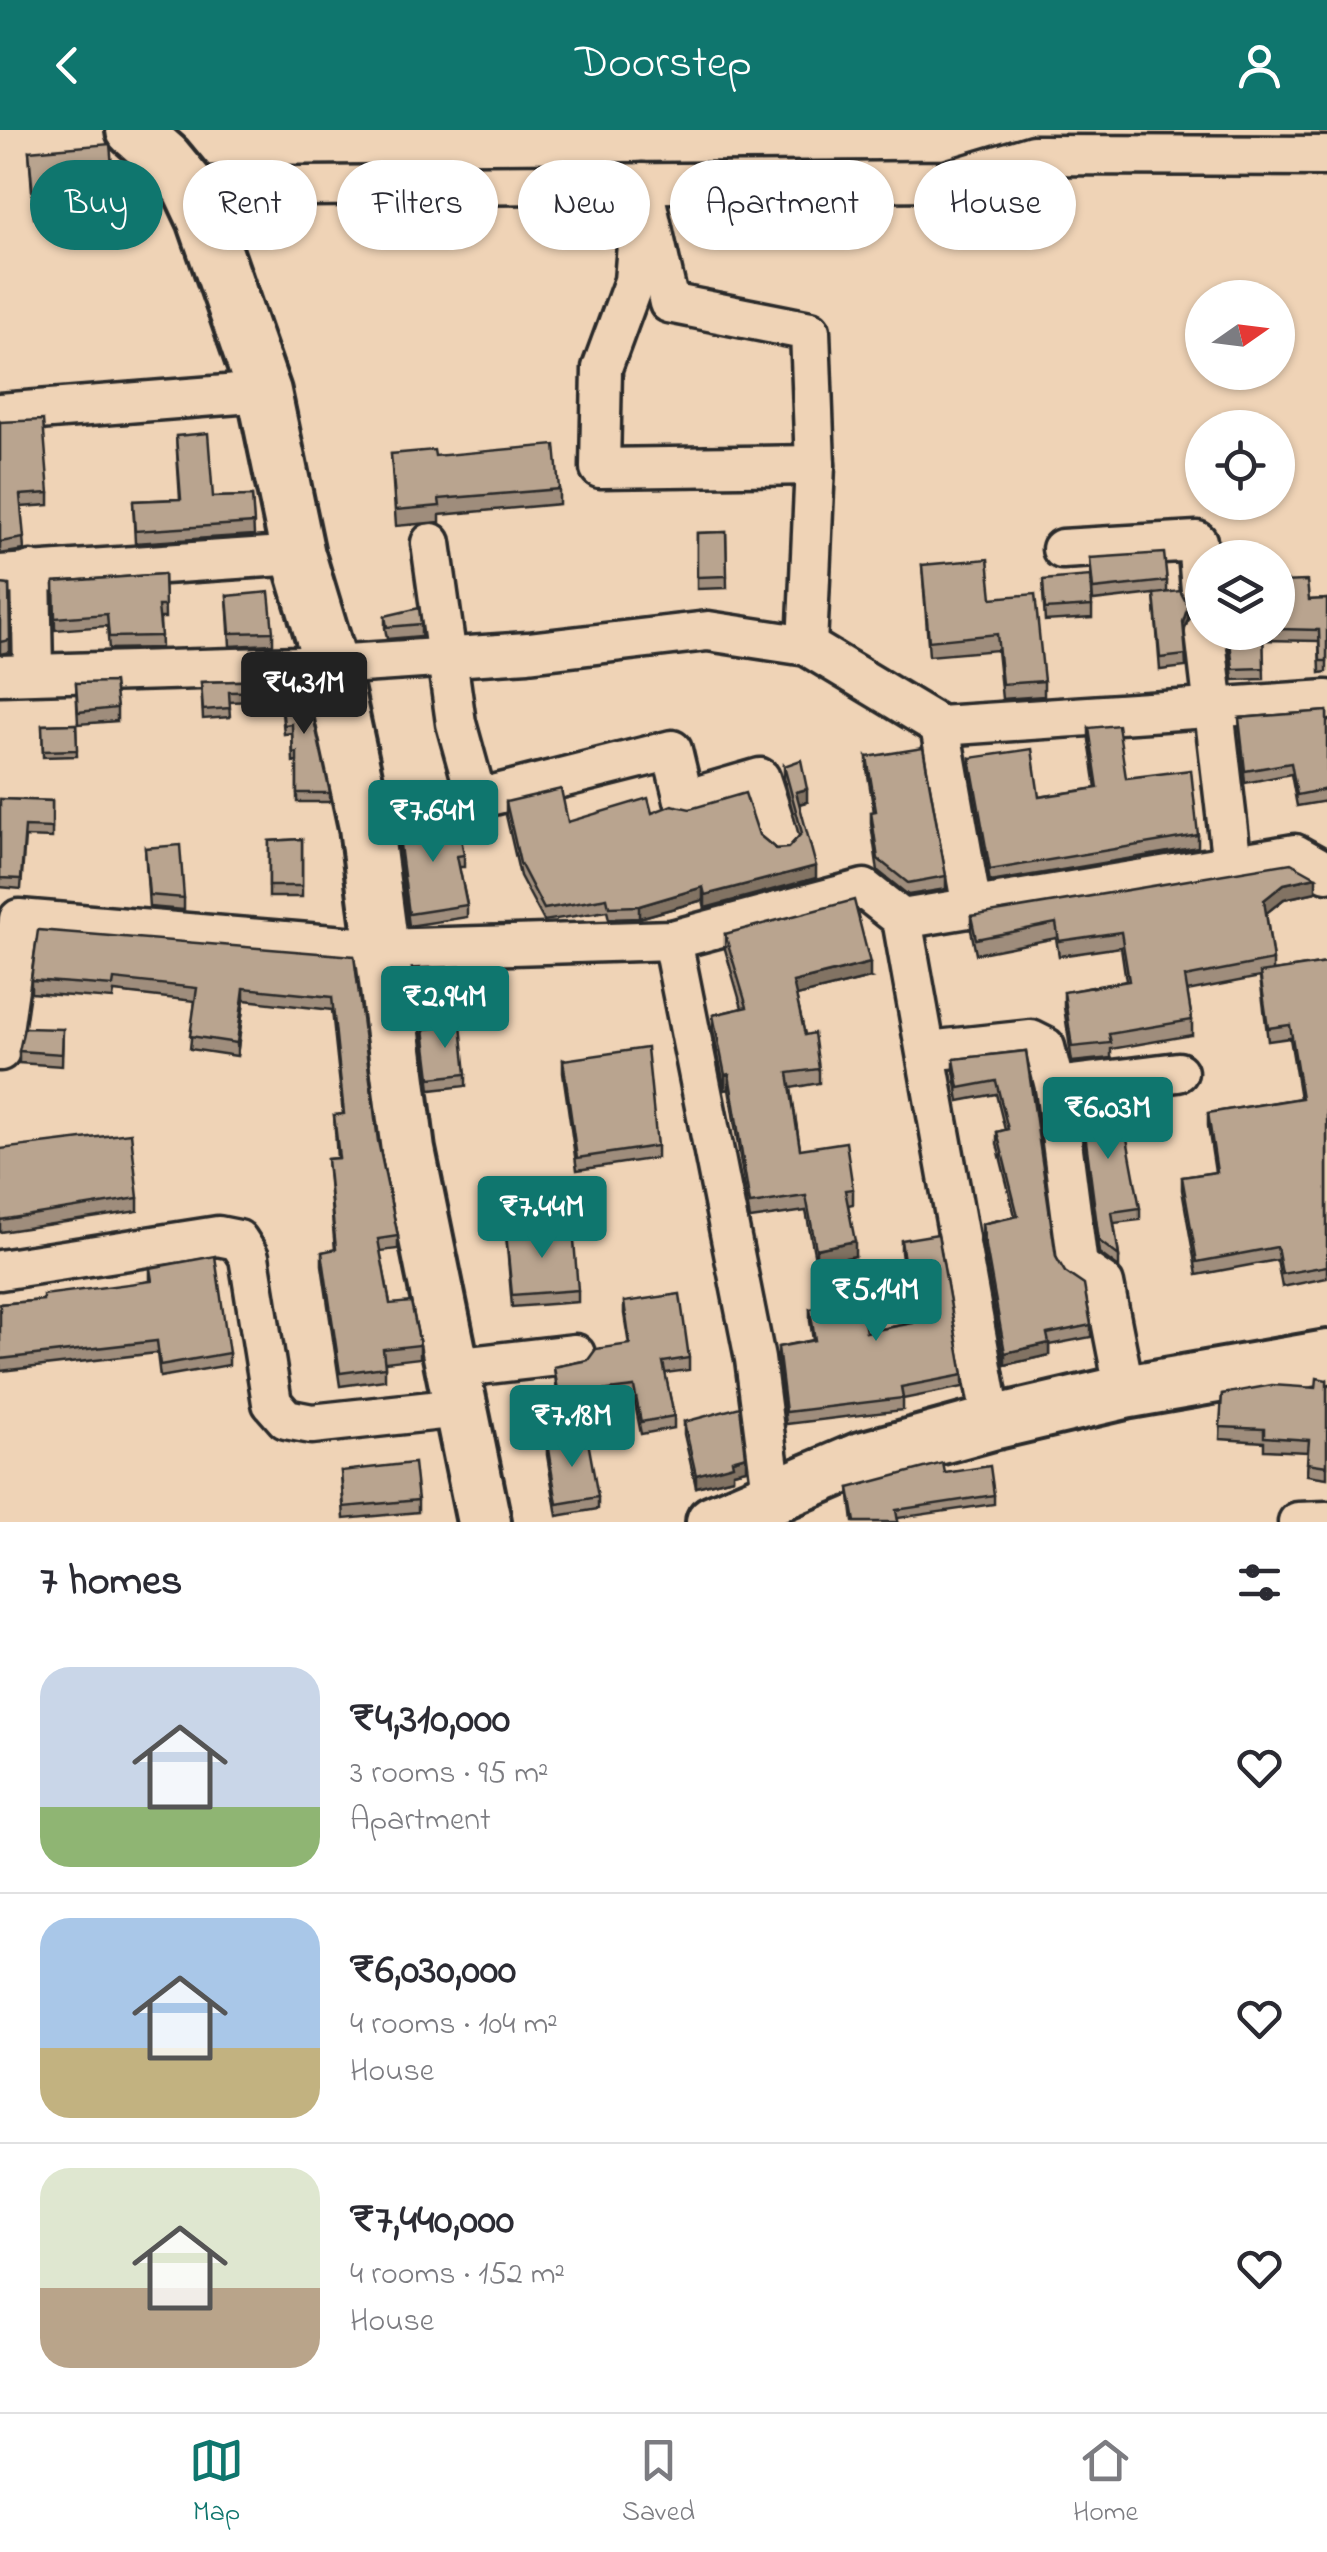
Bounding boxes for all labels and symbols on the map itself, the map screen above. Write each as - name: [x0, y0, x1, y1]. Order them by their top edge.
- north arrow: [1185, 280, 1295, 390]
- pin: ₹4.31M: [223, 652, 385, 737]
- pin: ₹7.64M: [352, 780, 514, 865]
- pin: ₹2.94M: [364, 966, 526, 1051]
- pin: ₹6.03M: [1027, 1077, 1189, 1162]
- pin: ₹7.44M: [461, 1176, 623, 1261]
- pin: ₹5.14M: [795, 1259, 957, 1344]
- pin: ₹7.18M: [491, 1385, 653, 1470]

